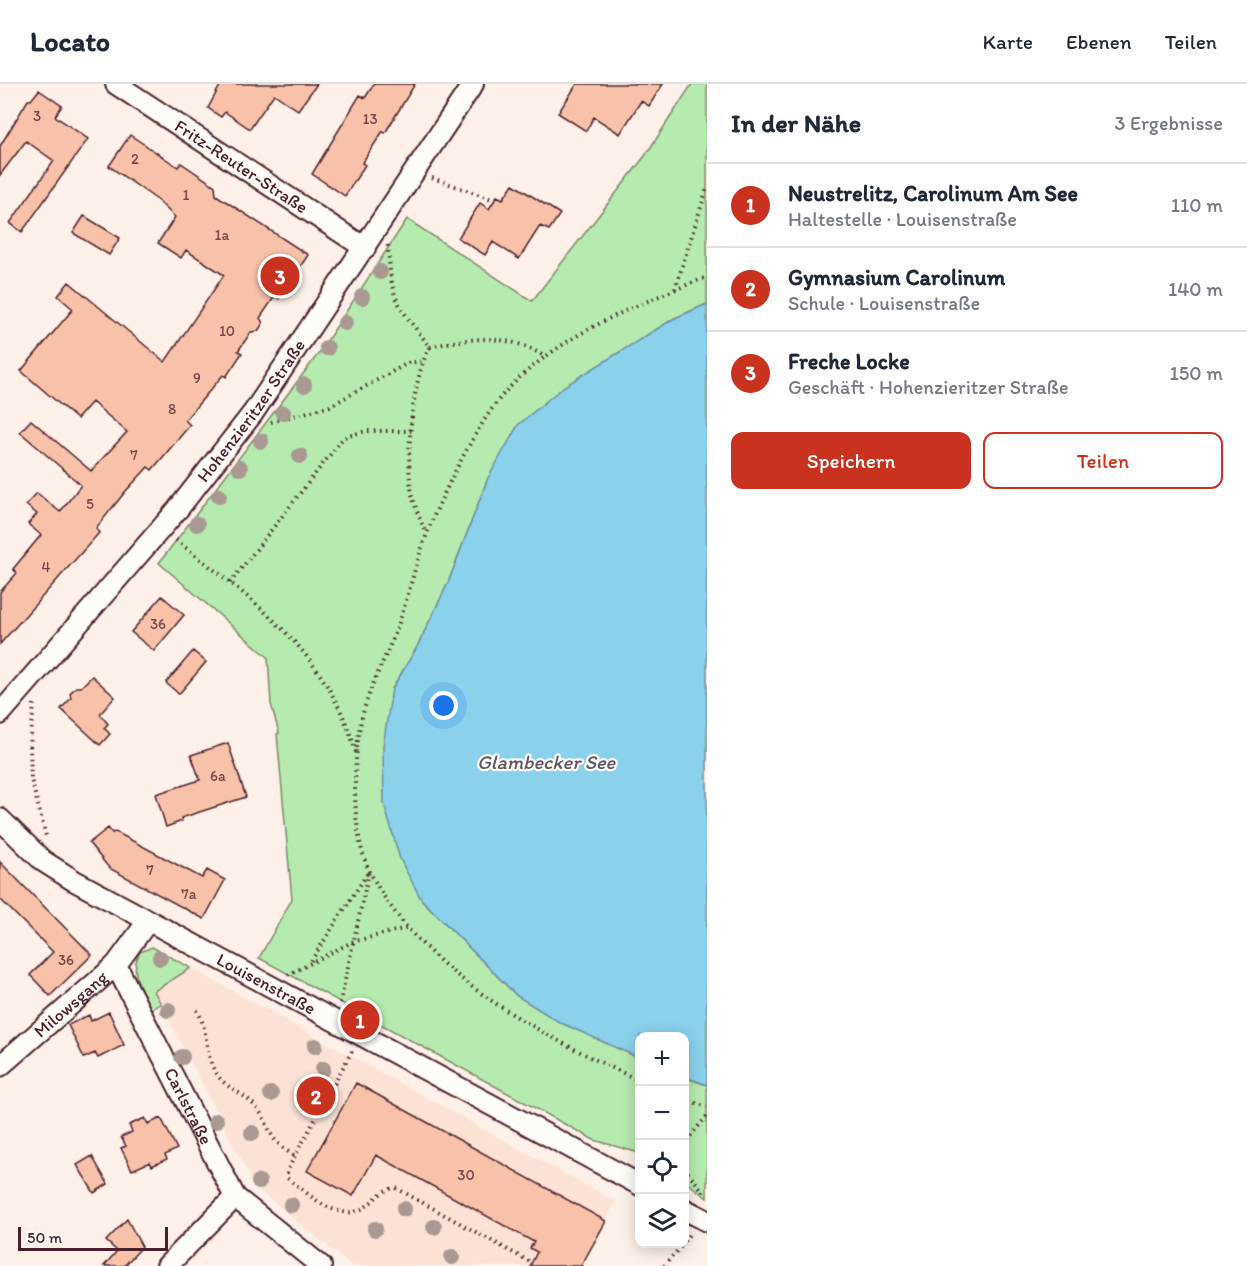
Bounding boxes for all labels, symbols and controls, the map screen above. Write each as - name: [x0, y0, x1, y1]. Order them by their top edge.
- text: Locato: [30, 24, 110, 58]
- text: Karte: [983, 29, 1033, 54]
- text: Ebenen: [1066, 29, 1132, 54]
- text: Teilen: [1165, 29, 1217, 54]
- house number: 3: [33, 107, 41, 125]
- text: In der Nähe: [731, 107, 861, 139]
- house number: 13: [362, 110, 378, 128]
- text: 3 Ergebnisse: [1115, 111, 1223, 135]
- street label: Fritz-Reuter-Straße: [171, 115, 312, 218]
- house number: 2: [131, 150, 139, 168]
- text: Neustrelitz, Carolinum Am See: [788, 180, 1078, 207]
- house number: 1: [183, 186, 190, 204]
- text: 1: [746, 193, 755, 217]
- text: 110 m: [1171, 193, 1223, 217]
- text: Haltestelle · Louisenstraße: [788, 207, 1017, 231]
- house number: 1a: [215, 226, 230, 244]
- pin: 3: [260, 254, 300, 298]
- text: Gymnasium Carolinum: [788, 264, 1005, 291]
- text: 2: [745, 277, 756, 301]
- text: 140 m: [1168, 277, 1223, 301]
- text: Schule · Louisenstraße: [788, 291, 980, 315]
- house number: 10: [219, 322, 235, 340]
- street label: Hohenzieritzer Straße: [192, 335, 310, 487]
- text: Freche Locke: [788, 348, 910, 375]
- text: 3: [745, 361, 756, 385]
- text: 150 m: [1170, 361, 1223, 385]
- house number: 9: [193, 369, 201, 387]
- text: Geschäft · Hohenzieritzer Straße: [788, 375, 1069, 399]
- house number: 8: [168, 400, 176, 418]
- button: Speichern: [731, 432, 971, 489]
- button: Teilen: [983, 432, 1223, 489]
- house number: 7: [130, 446, 138, 464]
- house number: 5: [86, 495, 94, 513]
- house number: 4: [41, 558, 51, 576]
- house number: 36: [150, 615, 166, 633]
- your location: [429, 691, 458, 720]
- water label: Glambecker See: [477, 750, 616, 774]
- house number: 6a: [210, 767, 226, 785]
- house number: 7: [146, 861, 154, 879]
- house number: 7a: [181, 885, 197, 903]
- street label: Louisenstraße: [213, 948, 320, 1019]
- house number: 36: [58, 951, 74, 969]
- street label: Milowsgang: [29, 966, 113, 1042]
- pin: 1: [340, 998, 380, 1042]
- map controls: [635, 1032, 689, 1248]
- button: +: [635, 1032, 689, 1086]
- street label: Carlstraße: [160, 1064, 217, 1148]
- pin: 2: [296, 1074, 336, 1118]
- button: −: [635, 1086, 689, 1140]
- button: locate: [635, 1140, 689, 1194]
- house number: 30: [457, 1166, 475, 1184]
- button: layers: [635, 1194, 689, 1248]
- scale bar: [18, 1224, 168, 1252]
- text: 50 m: [27, 1228, 62, 1247]

